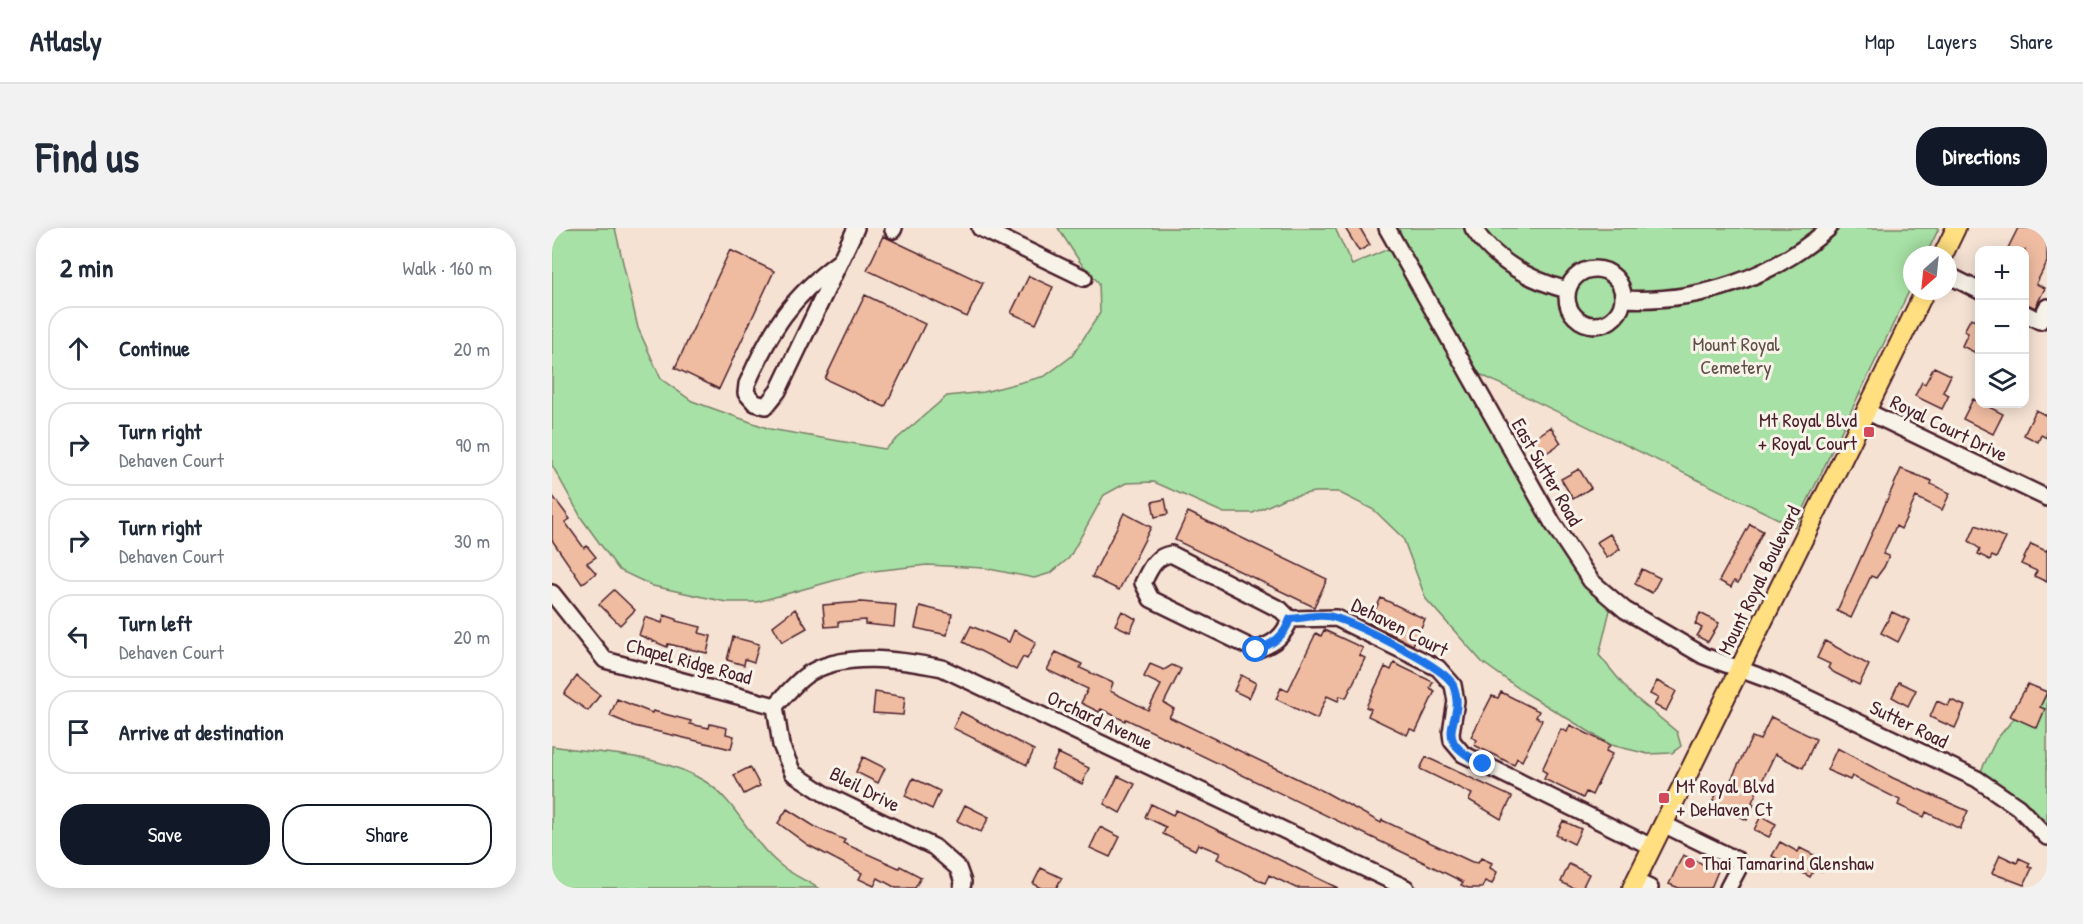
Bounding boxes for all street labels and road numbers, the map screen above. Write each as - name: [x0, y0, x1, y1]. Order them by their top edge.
- street label: Royal Court Drive: [1886, 388, 2012, 468]
- street label: East Sutter Road: [1506, 413, 1589, 531]
- street label: Mount Royal Boulevard: [1711, 501, 1806, 659]
- street label: Dehaven Court: [1347, 591, 1454, 663]
- street label: Chapel Ridge Road: [623, 631, 755, 690]
- street label: Orchard Avenue: [1043, 683, 1157, 756]
- street label: Sutter Road: [1866, 693, 1953, 754]
- street label: Bleil Drive: [825, 759, 905, 818]

